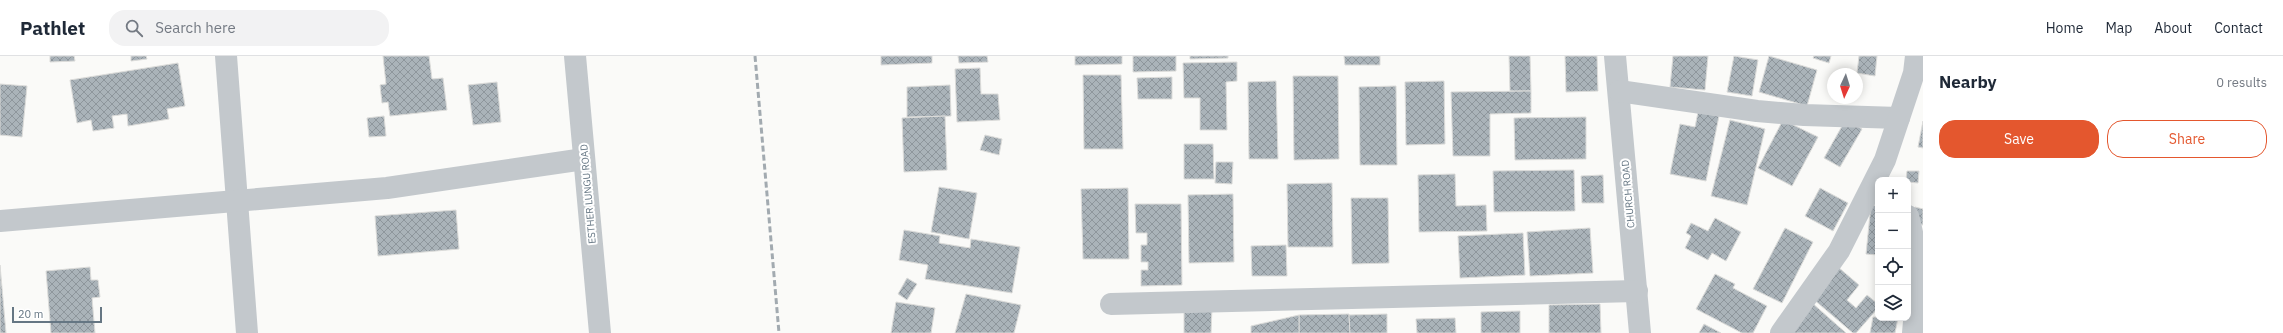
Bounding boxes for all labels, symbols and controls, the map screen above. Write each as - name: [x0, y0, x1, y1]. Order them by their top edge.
- search box: [109, 10, 389, 46]
- text: Pathlet: [20, 16, 85, 40]
- icon: search: [123, 17, 145, 39]
- text: Search here: [155, 18, 236, 37]
- text: Home: [2046, 19, 2083, 37]
- text: Map: [2105, 19, 2132, 37]
- text: About: [2154, 19, 2192, 37]
- text: Contact: [2214, 19, 2263, 37]
- north arrow: [1827, 68, 1863, 104]
- text: Nearby: [1939, 71, 1997, 93]
- text: 0 results: [2216, 74, 2267, 91]
- button: Save: [1939, 120, 2099, 158]
- button: Share: [2107, 120, 2267, 158]
- street label: ESTHER LUNGU ROAD: [577, 143, 599, 244]
- street label: CHURCH ROAD: [1619, 159, 1637, 229]
- map controls: [1875, 177, 1911, 321]
- button: +: [1875, 177, 1911, 213]
- button: −: [1875, 213, 1911, 249]
- button: locate: [1875, 249, 1911, 285]
- button: layers: [1875, 285, 1911, 321]
- scale bar: [12, 305, 102, 324]
- text: 20 m: [18, 307, 43, 321]

